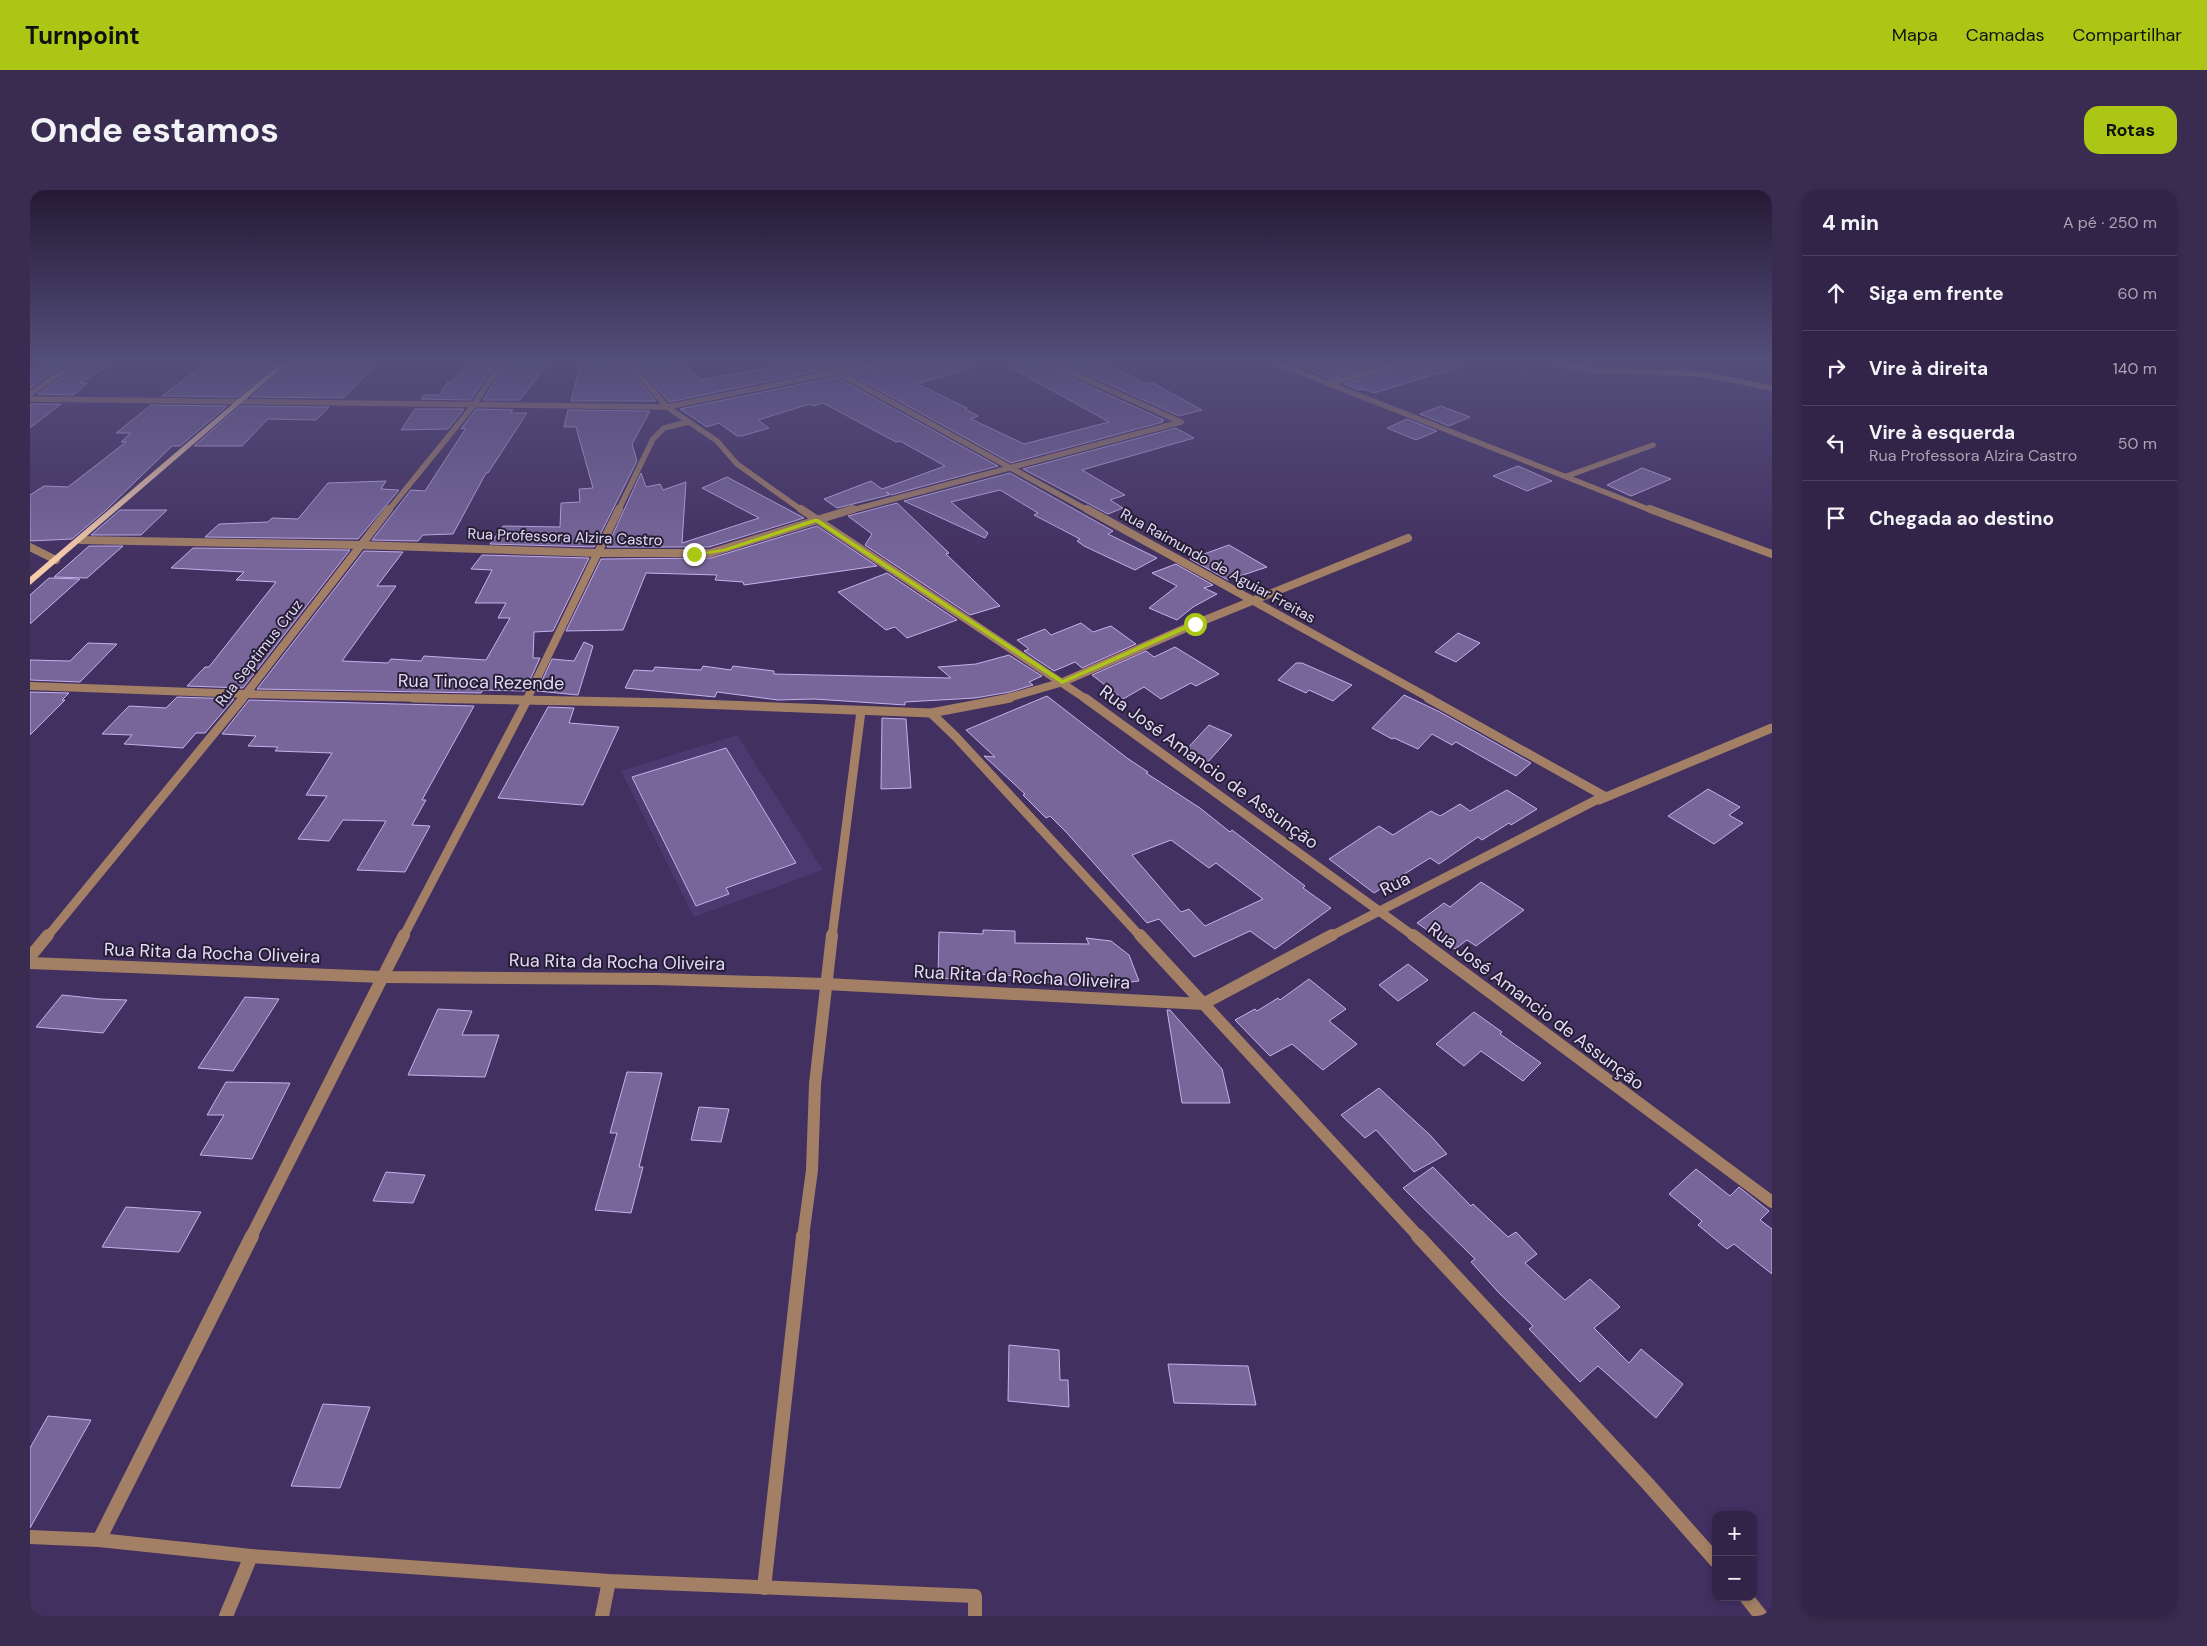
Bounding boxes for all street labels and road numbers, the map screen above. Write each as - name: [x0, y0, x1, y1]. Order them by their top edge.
- street label: Rua Raimundo de Aguiar Freitas: [1117, 504, 1319, 628]
- street label: Rua Professora Alzira Castro: [467, 524, 663, 550]
- street label: Rua Septimus Cruz: [211, 595, 307, 711]
- street label: Rua Tinoca Rezende: [398, 669, 564, 695]
- street label: Rua José Amancio de Assunção: [1095, 679, 1323, 855]
- street label: Rua: [1376, 866, 1414, 902]
- street label: Rua José Amancio de Assunção: [1423, 917, 1649, 1095]
- street label: Rua Rita da Rocha Oliveira: [103, 937, 321, 969]
- street label: Rua Rita da Rocha Oliveira: [509, 948, 725, 976]
- street label: Rua Rita da Rocha Oliveira: [913, 959, 1131, 995]

